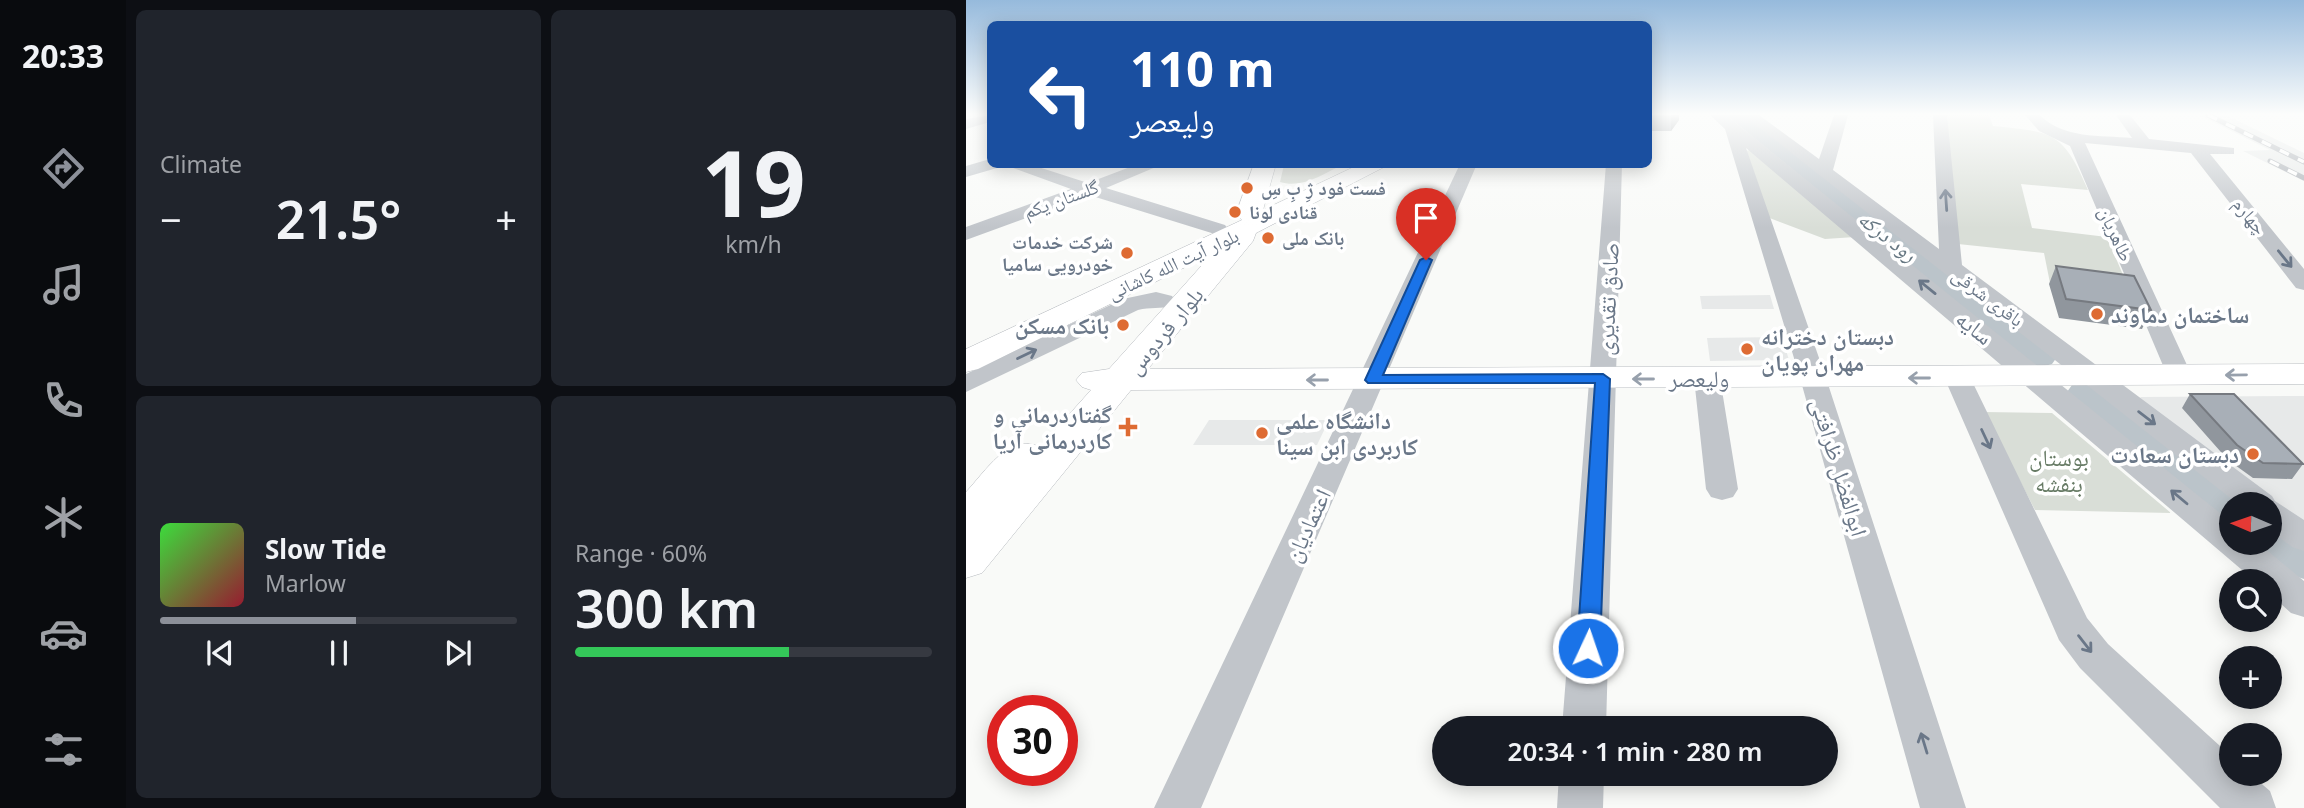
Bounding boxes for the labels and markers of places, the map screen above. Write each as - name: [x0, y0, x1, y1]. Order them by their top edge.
- place label: فست فود ژِ بِ سِ: [1261, 175, 1386, 203]
- marker: فست فود ژِ بِ سِ: [1239, 180, 1255, 196]
- pin: [1396, 188, 1456, 260]
- place label: قنادی لونا: [1249, 199, 1318, 225]
- marker: قنادی لونا: [1227, 204, 1243, 220]
- place label: بانک ملی: [1282, 225, 1344, 251]
- place label: شرکت خدمات خودرویی سامیا: [1002, 229, 1113, 277]
- marker: بانک ملی: [1260, 230, 1276, 246]
- marker: شرکت خدمات خودرویی سامیا: [1119, 245, 1135, 261]
- place label: ساختمان دماوند: [2111, 298, 2249, 330]
- marker: ساختمان دماوند: [2089, 306, 2105, 322]
- place label: بانک مسکن: [1015, 309, 1109, 341]
- marker: بانک مسکن: [1115, 317, 1131, 333]
- place label: دبستان دخترانه مهران پويان: [1761, 320, 1894, 378]
- marker: دبستان دخترانه مهران پويان: [1739, 341, 1755, 357]
- place label: گفتاردرمانی و کاردرمانی آریا: [992, 398, 1112, 456]
- place label: دانشگاه علمی کاربردی ابن سینا: [1276, 404, 1418, 462]
- marker: گفتاردرمانی و کاردرمانی آریا: [1118, 417, 1138, 437]
- marker: دانشگاه علمی کاربردی ابن سینا: [1254, 425, 1270, 441]
- place label: دبستان سعادت: [2110, 438, 2239, 470]
- marker: دبستان سعادت: [2245, 446, 2261, 462]

